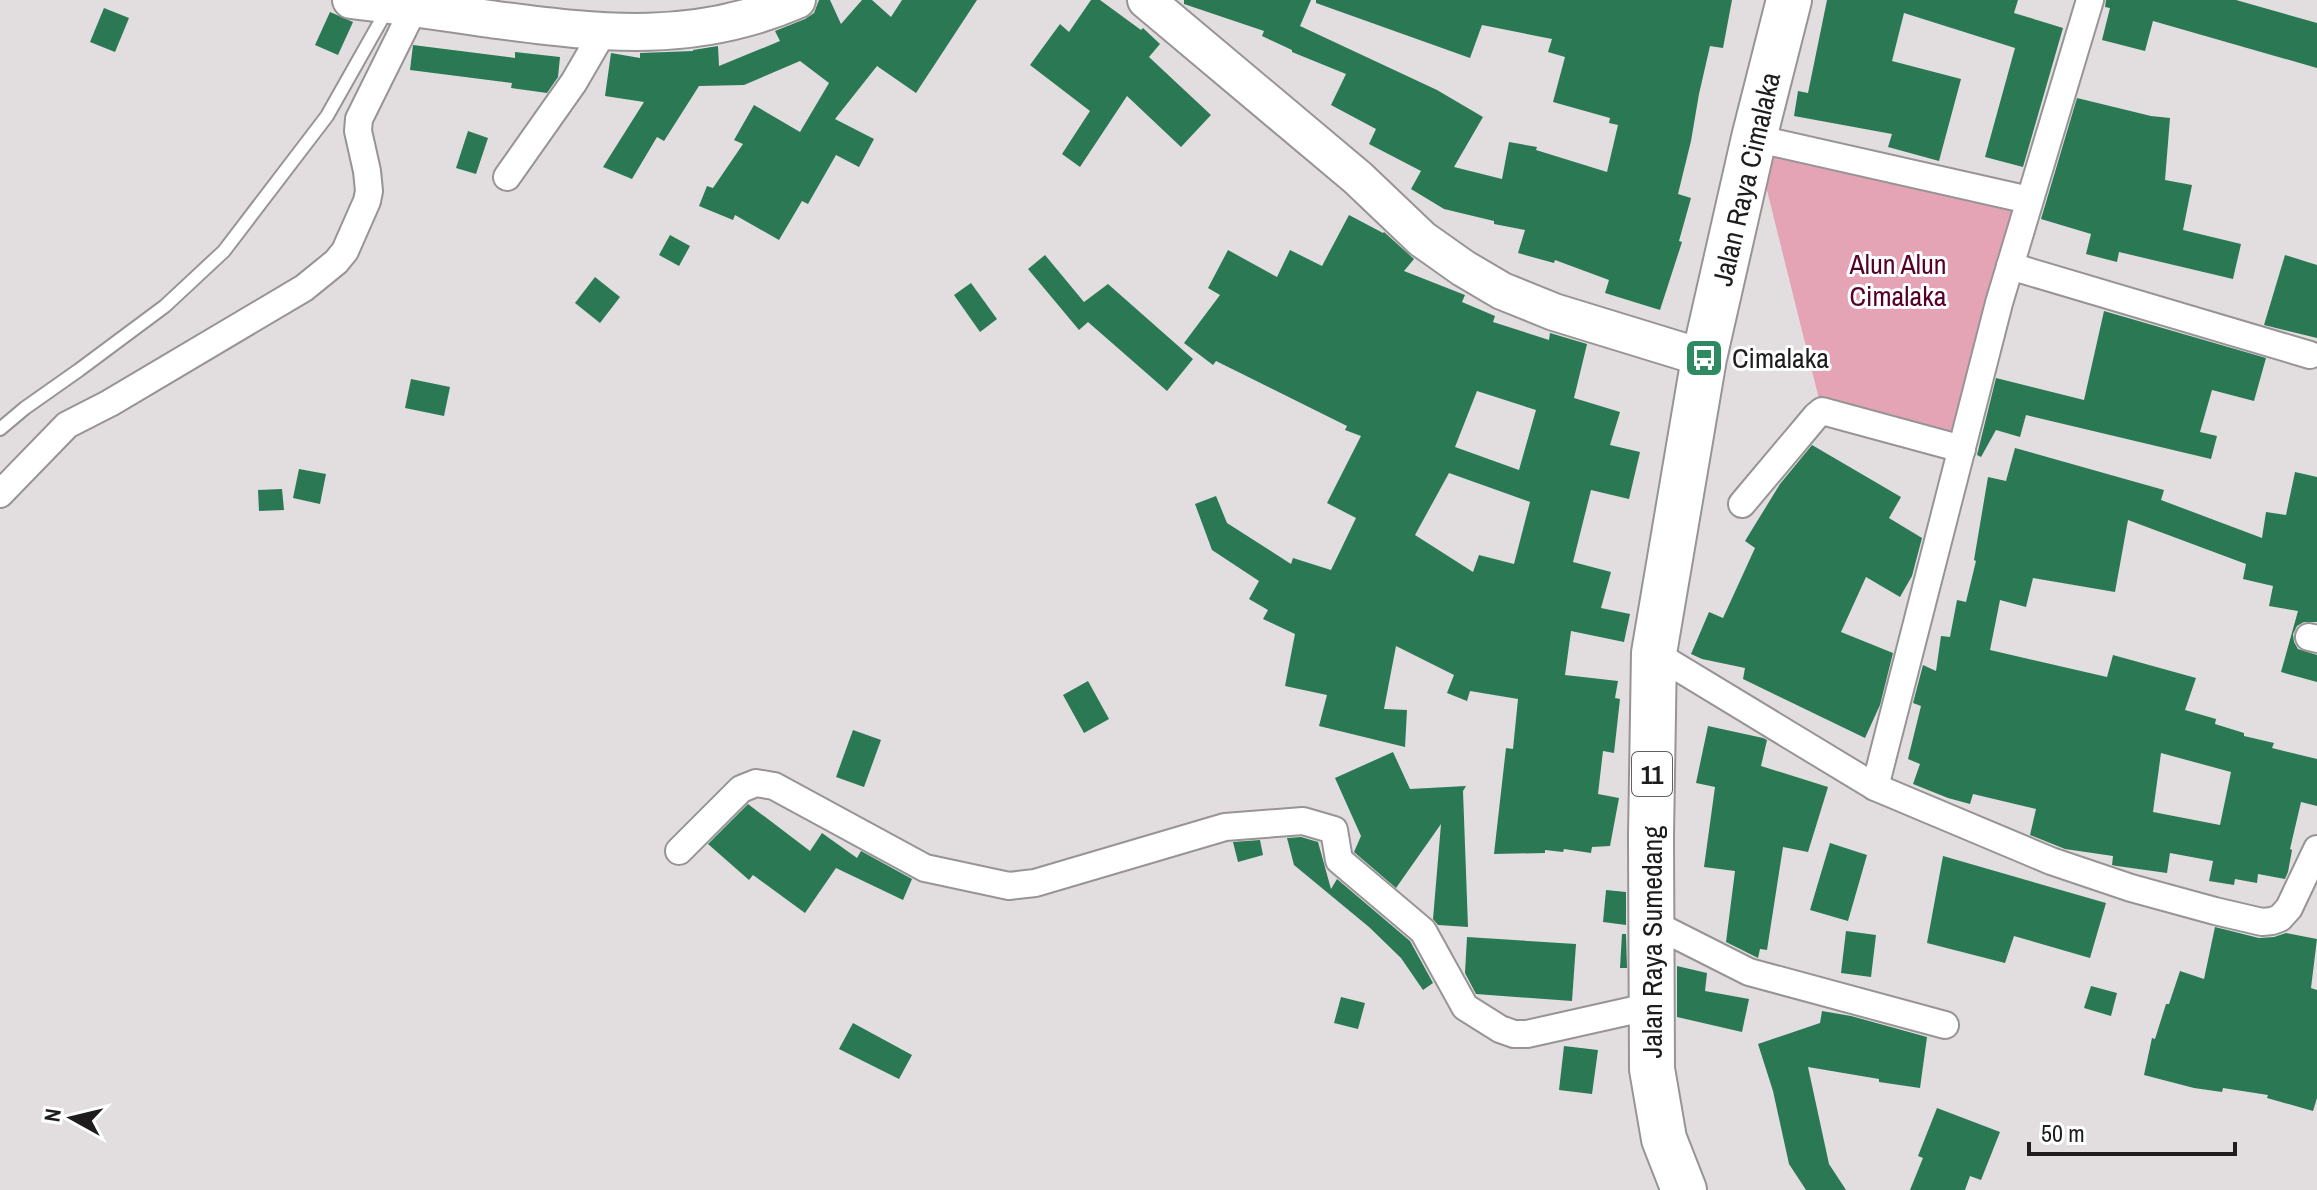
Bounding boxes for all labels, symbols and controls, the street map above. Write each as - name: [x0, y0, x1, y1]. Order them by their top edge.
- street label: Jalan Raya Cimalaka: [1703, 68, 1789, 290]
- park label: Alun Alun Cimalaka: [1848, 245, 1947, 315]
- bus stop icon: Cimalaka: [1683, 337, 1725, 379]
- place label: Cimalaka: [1732, 339, 1829, 377]
- road number: 11: [1632, 752, 1672, 796]
- street label: Jalan Raya Sumedang: [1633, 826, 1671, 1058]
- north arrow: [32, 1078, 112, 1158]
- scale bar: [2029, 1106, 2235, 1156]
- text: N: [36, 1107, 68, 1124]
- text: 50 m: [2041, 1117, 2085, 1149]

